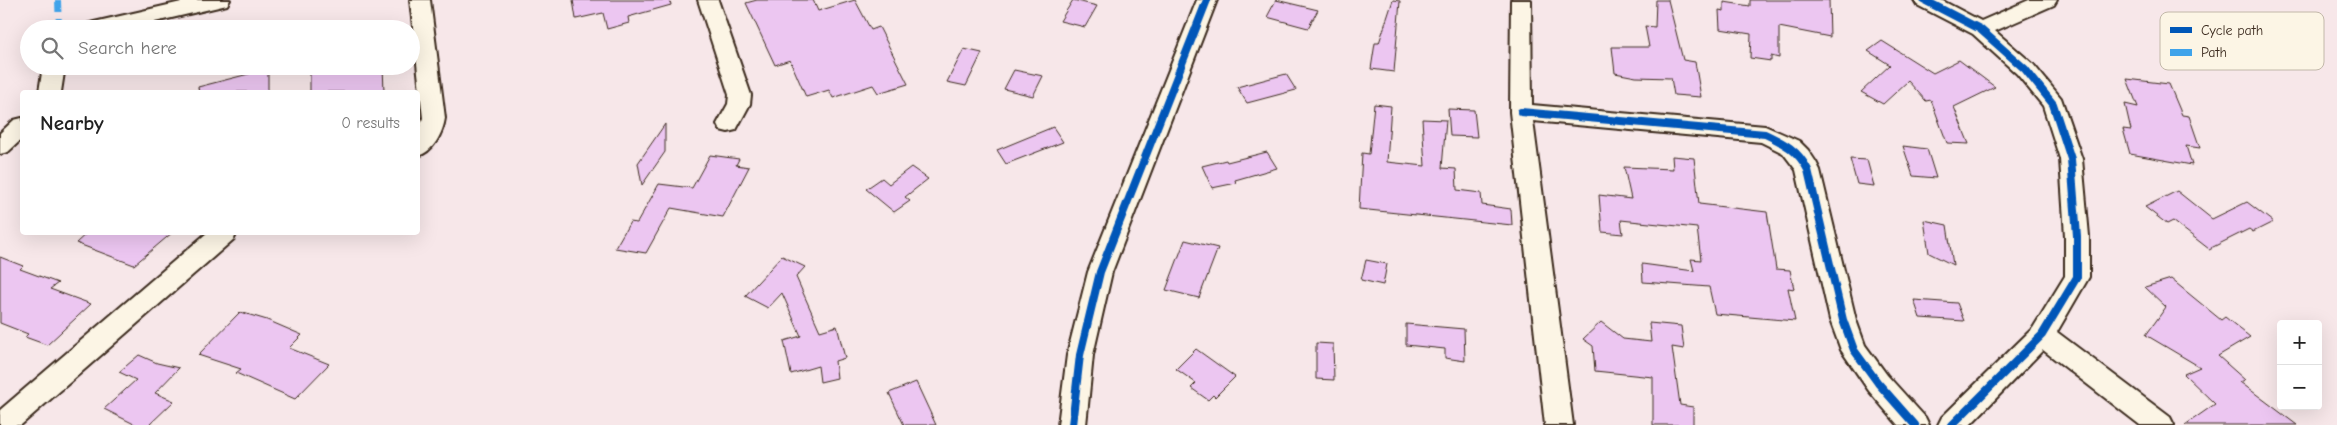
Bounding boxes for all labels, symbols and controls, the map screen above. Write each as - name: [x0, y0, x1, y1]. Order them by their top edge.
- legend: [2160, 12, 2324, 70]
- search box: [20, 20, 420, 75]
- text: Cycle path: [2201, 22, 2263, 39]
- icon: search: [38, 34, 66, 62]
- text: Search here: [78, 37, 177, 59]
- text: Path: [2201, 44, 2227, 61]
- text: Nearby: [40, 111, 104, 135]
- text: 0 results: [341, 114, 400, 132]
- map controls: [2277, 320, 2322, 410]
- button: +: [2277, 320, 2322, 365]
- button: −: [2277, 365, 2322, 410]

